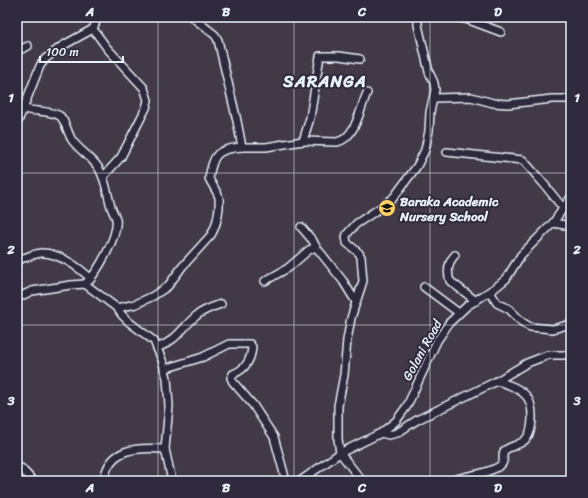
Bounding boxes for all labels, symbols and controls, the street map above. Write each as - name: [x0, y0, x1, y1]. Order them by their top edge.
- text: A: [85, 0, 94, 23]
- text: B: [222, 0, 231, 23]
- text: C: [357, 0, 367, 23]
- text: D: [494, 0, 502, 23]
- scale bar: [40, 38, 123, 64]
- text: 100 m: [46, 41, 79, 63]
- district label: SARANGA: [282, 66, 367, 96]
- text: 1: [8, 86, 14, 109]
- text: 1: [574, 86, 580, 109]
- place label: Baraka Academic Nursery School: [399, 190, 499, 228]
- school or university icon: Baraka Academic Nursery School: [377, 198, 397, 218]
- text: 2: [6, 238, 15, 261]
- text: 2: [572, 238, 581, 261]
- street label: Golani Road: [396, 314, 449, 385]
- text: 3: [6, 389, 15, 412]
- text: 3: [572, 389, 581, 412]
- text: A: [85, 476, 94, 498]
- text: B: [222, 476, 231, 498]
- text: C: [357, 476, 367, 498]
- text: D: [494, 476, 502, 498]

